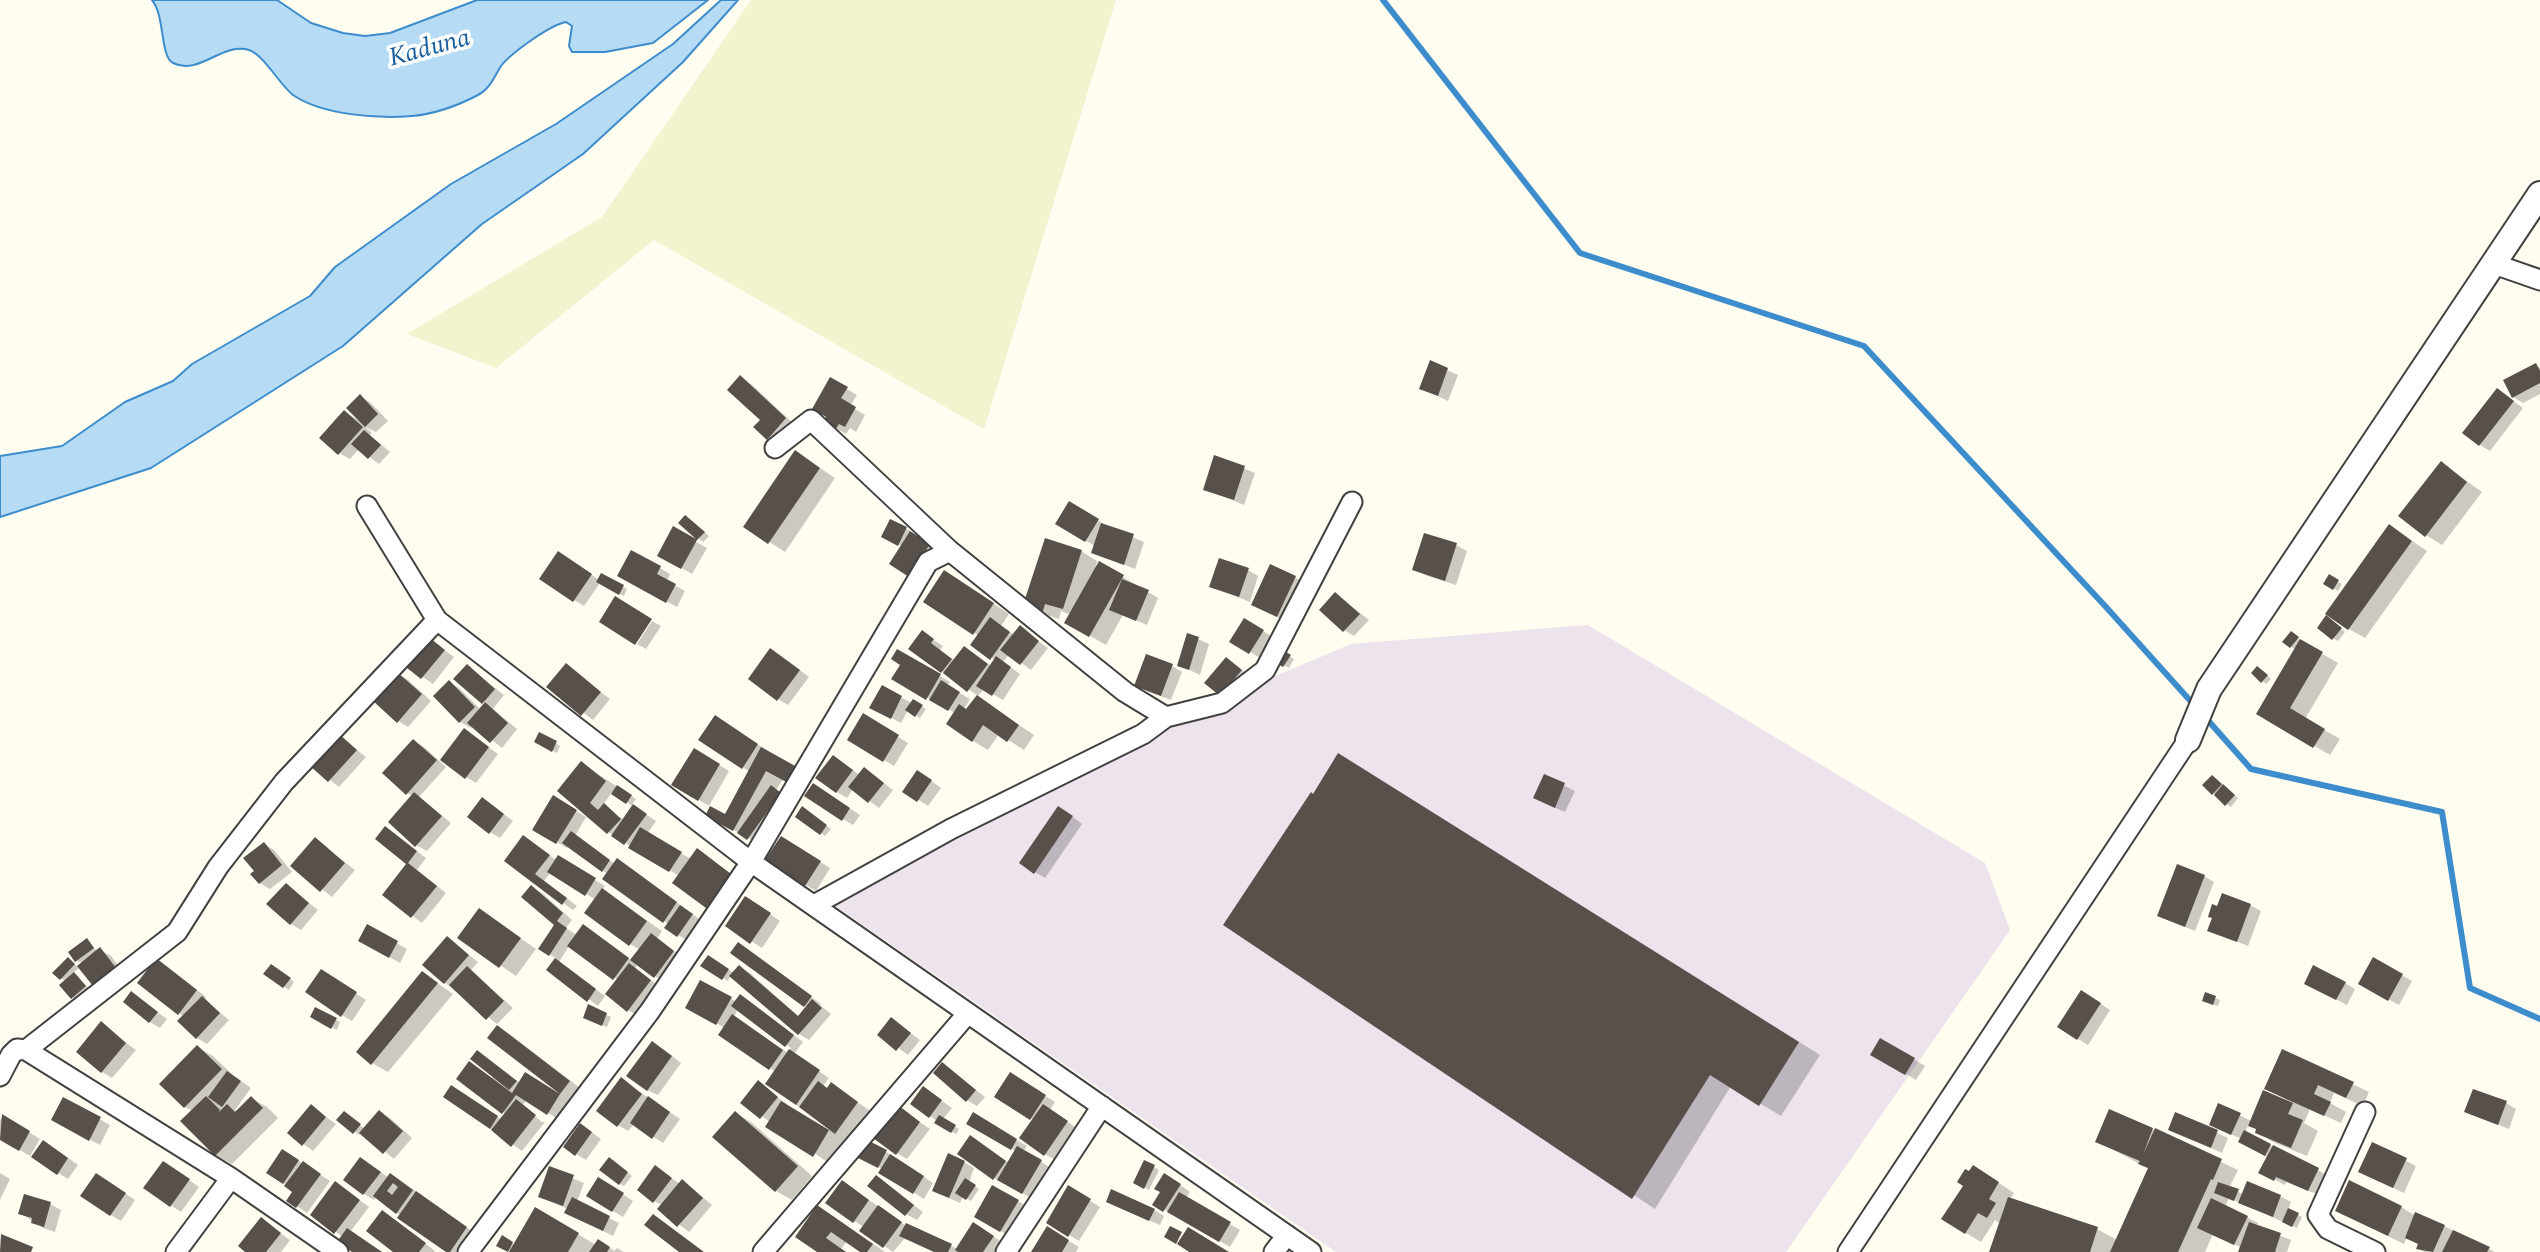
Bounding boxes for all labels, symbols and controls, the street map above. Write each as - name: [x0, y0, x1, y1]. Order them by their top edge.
- water label: Kaduna: [386, 24, 474, 76]

